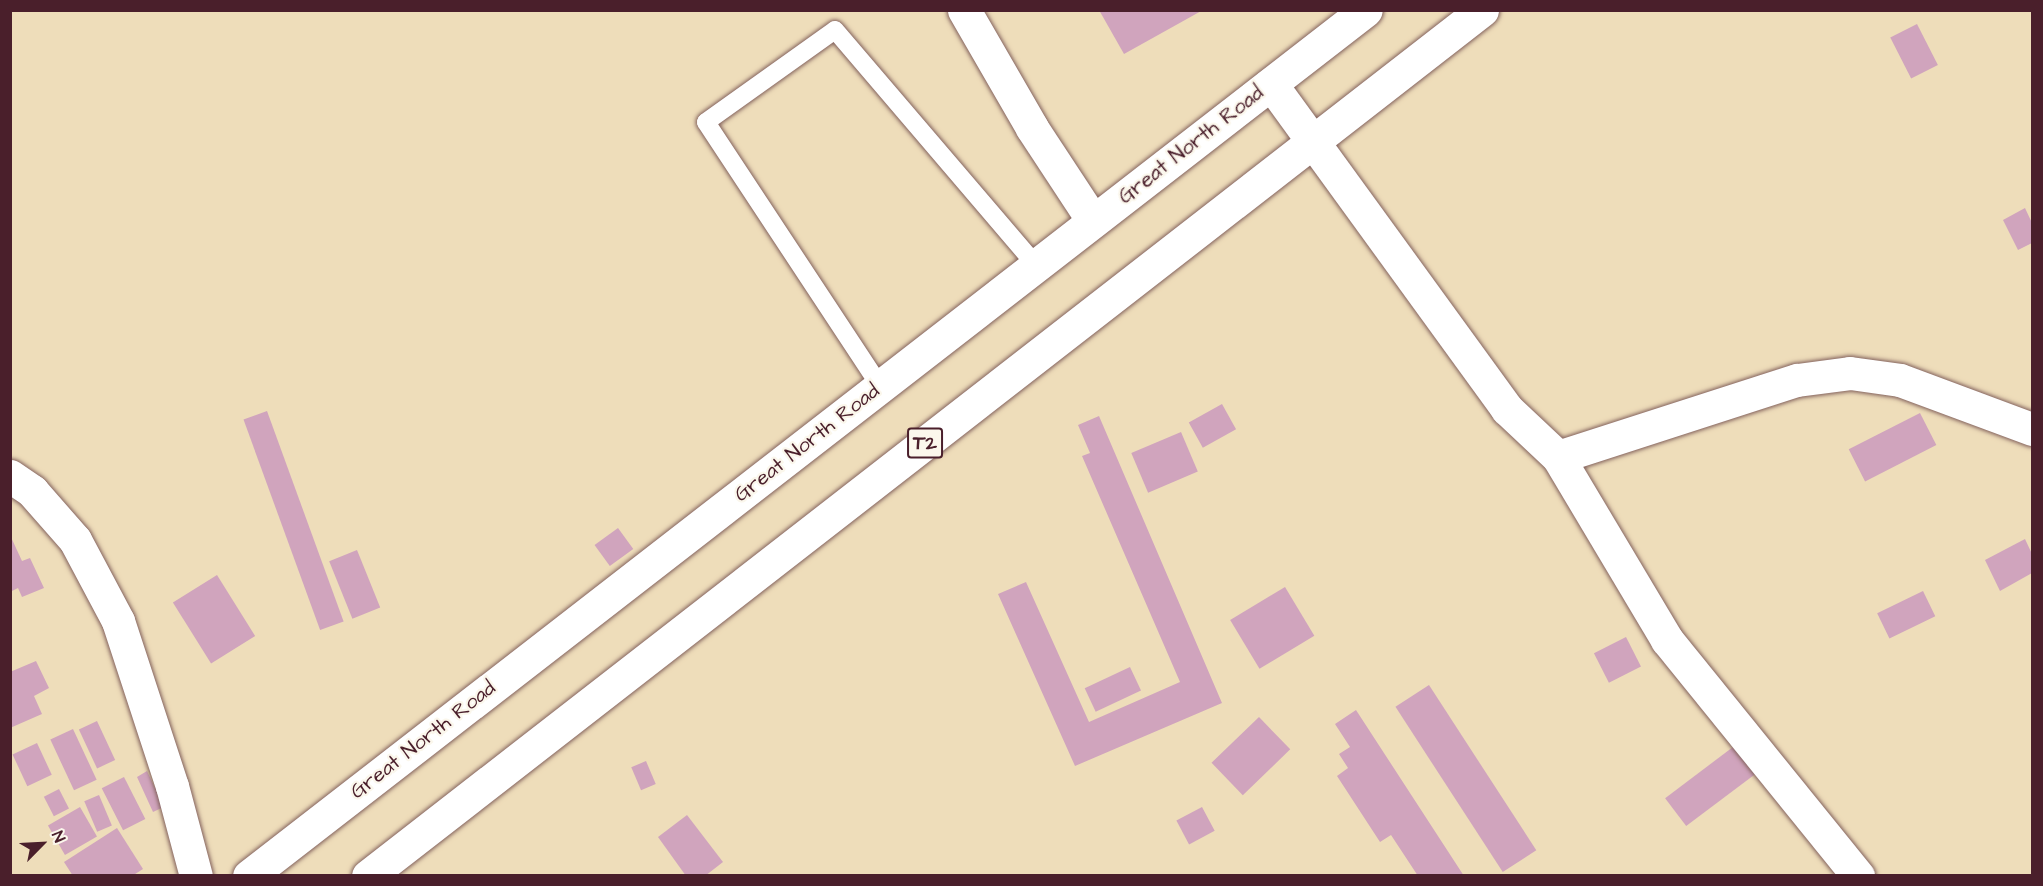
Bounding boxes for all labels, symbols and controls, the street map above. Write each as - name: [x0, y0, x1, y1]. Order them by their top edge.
- street label: Great North Road: [1113, 81, 1269, 209]
- street label: Great North Road: [729, 379, 885, 507]
- road number: T2: [907, 426, 943, 460]
- street label: Great North Road: [345, 676, 501, 804]
- north arrow: [12, 814, 72, 874]
- text: N: [46, 828, 71, 846]

